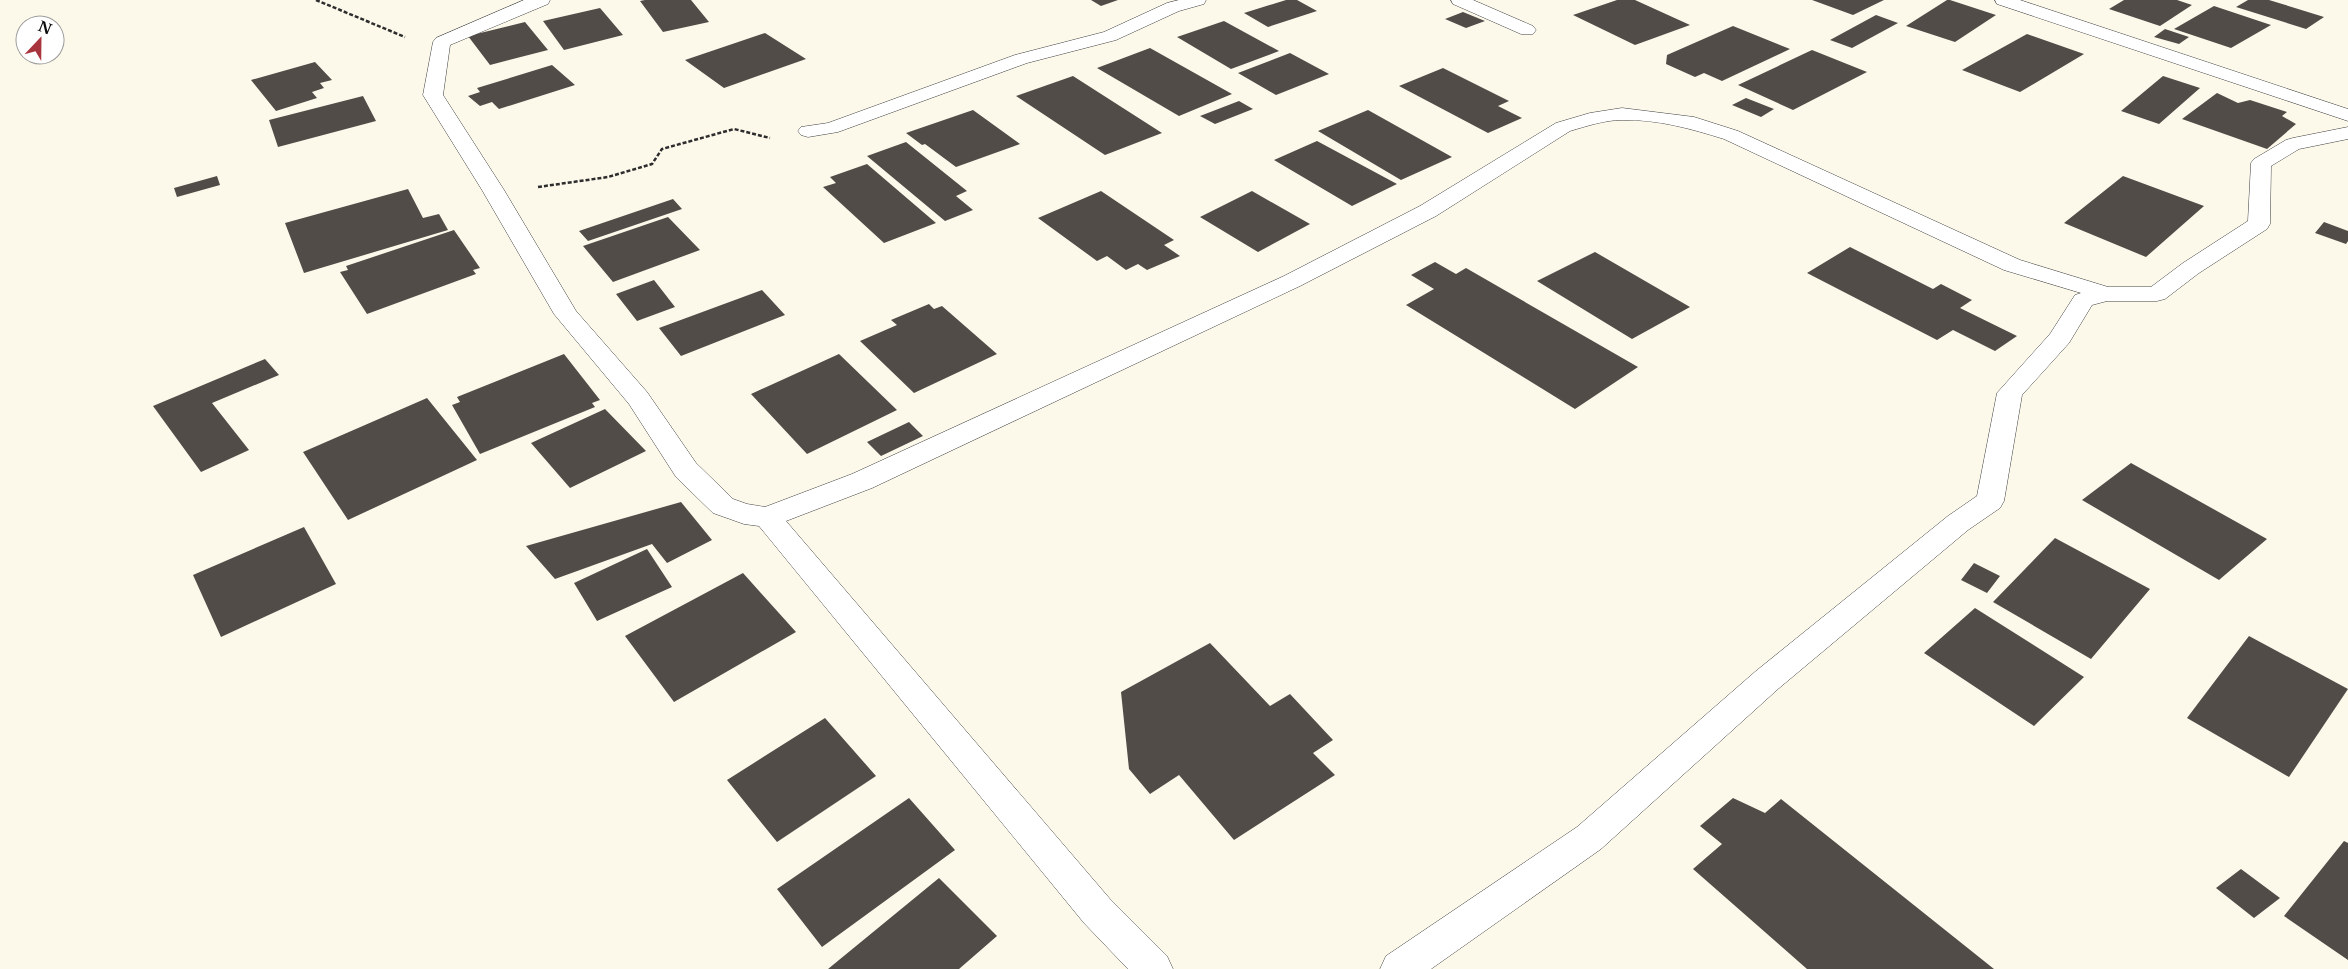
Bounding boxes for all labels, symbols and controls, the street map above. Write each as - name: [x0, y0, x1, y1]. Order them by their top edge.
- north arrow: [15, 15, 65, 65]
- text: N: [35, 17, 54, 39]

